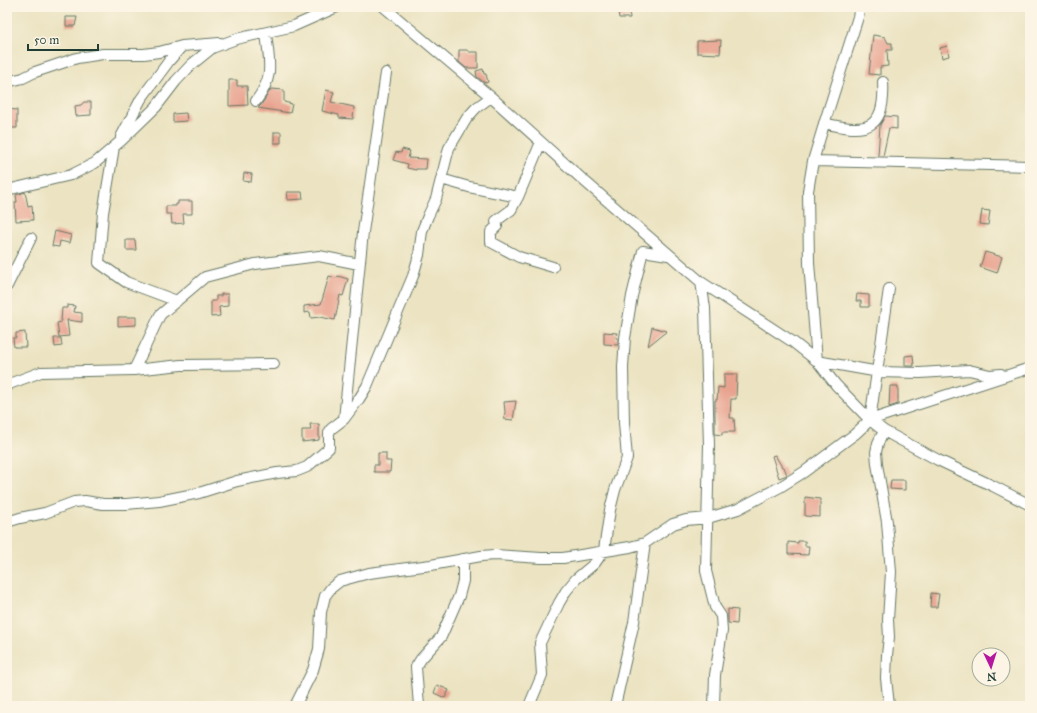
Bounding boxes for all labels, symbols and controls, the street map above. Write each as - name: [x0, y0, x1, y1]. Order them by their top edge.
- scale bar: [28, 26, 98, 52]
- text: 50 m: [34, 33, 59, 47]
- north arrow: [971, 647, 1011, 687]
- text: N: [986, 670, 997, 683]

